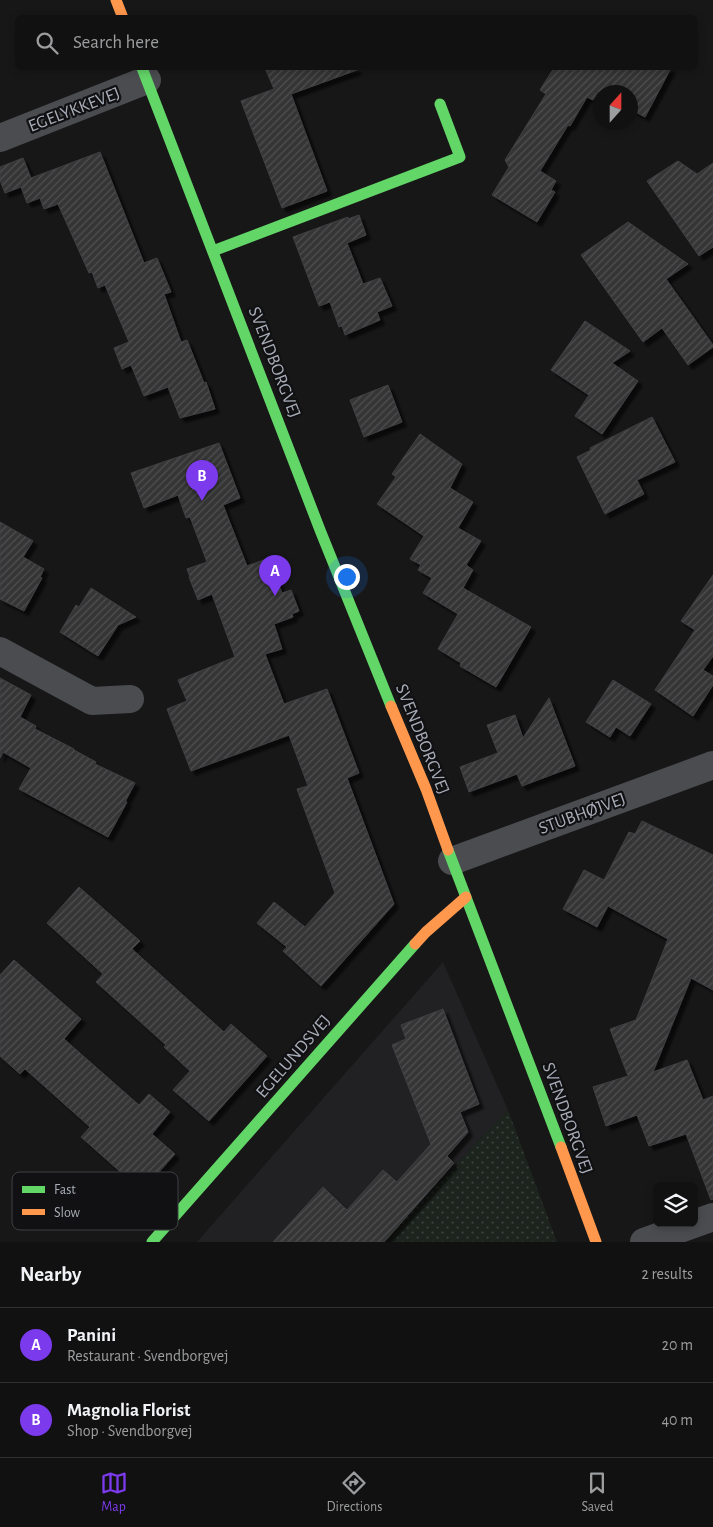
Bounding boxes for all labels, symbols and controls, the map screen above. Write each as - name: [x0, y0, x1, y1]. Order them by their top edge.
- search box: [15, 15, 698, 70]
- icon: search: [33, 29, 61, 57]
- text: Search here: [73, 33, 159, 52]
- street label: EGELYKKEVEJ: [26, 84, 123, 136]
- north arrow: [593, 85, 638, 130]
- street label: SVENDBORGVEJ: [245, 304, 303, 420]
- pin: B: [186, 460, 218, 501]
- pin: A: [259, 555, 291, 596]
- your location: [334, 564, 360, 590]
- street label: SVENDBORGVEJ: [392, 682, 452, 797]
- street label: STUBHØJVEJ: [536, 790, 628, 838]
- street label: EGELUNDSVEJ: [253, 1012, 334, 1102]
- street label: SVENDBORGVEJ: [539, 1060, 596, 1177]
- legend: [12, 1172, 178, 1230]
- map controls: [653, 1182, 698, 1227]
- button: layers: [653, 1182, 698, 1227]
- text: Fast: [54, 1183, 76, 1197]
- text: Slow: [54, 1206, 81, 1220]
- text: Nearby: [20, 1264, 81, 1285]
- text: 2 results: [641, 1266, 693, 1282]
- text: Panini: [67, 1326, 116, 1345]
- text: A: [31, 1337, 41, 1353]
- text: 20 m: [662, 1337, 693, 1353]
- text: Restaurant · Svendborgvej: [67, 1348, 228, 1364]
- text: Magnolia Florist: [67, 1401, 190, 1420]
- text: B: [31, 1412, 41, 1428]
- text: 40 m: [661, 1412, 693, 1428]
- text: Shop · Svendborgvej: [67, 1423, 192, 1439]
- tab: Map: [100, 1469, 128, 1516]
- tab: Directions: [327, 1469, 382, 1516]
- tab: Saved: [581, 1469, 613, 1516]

